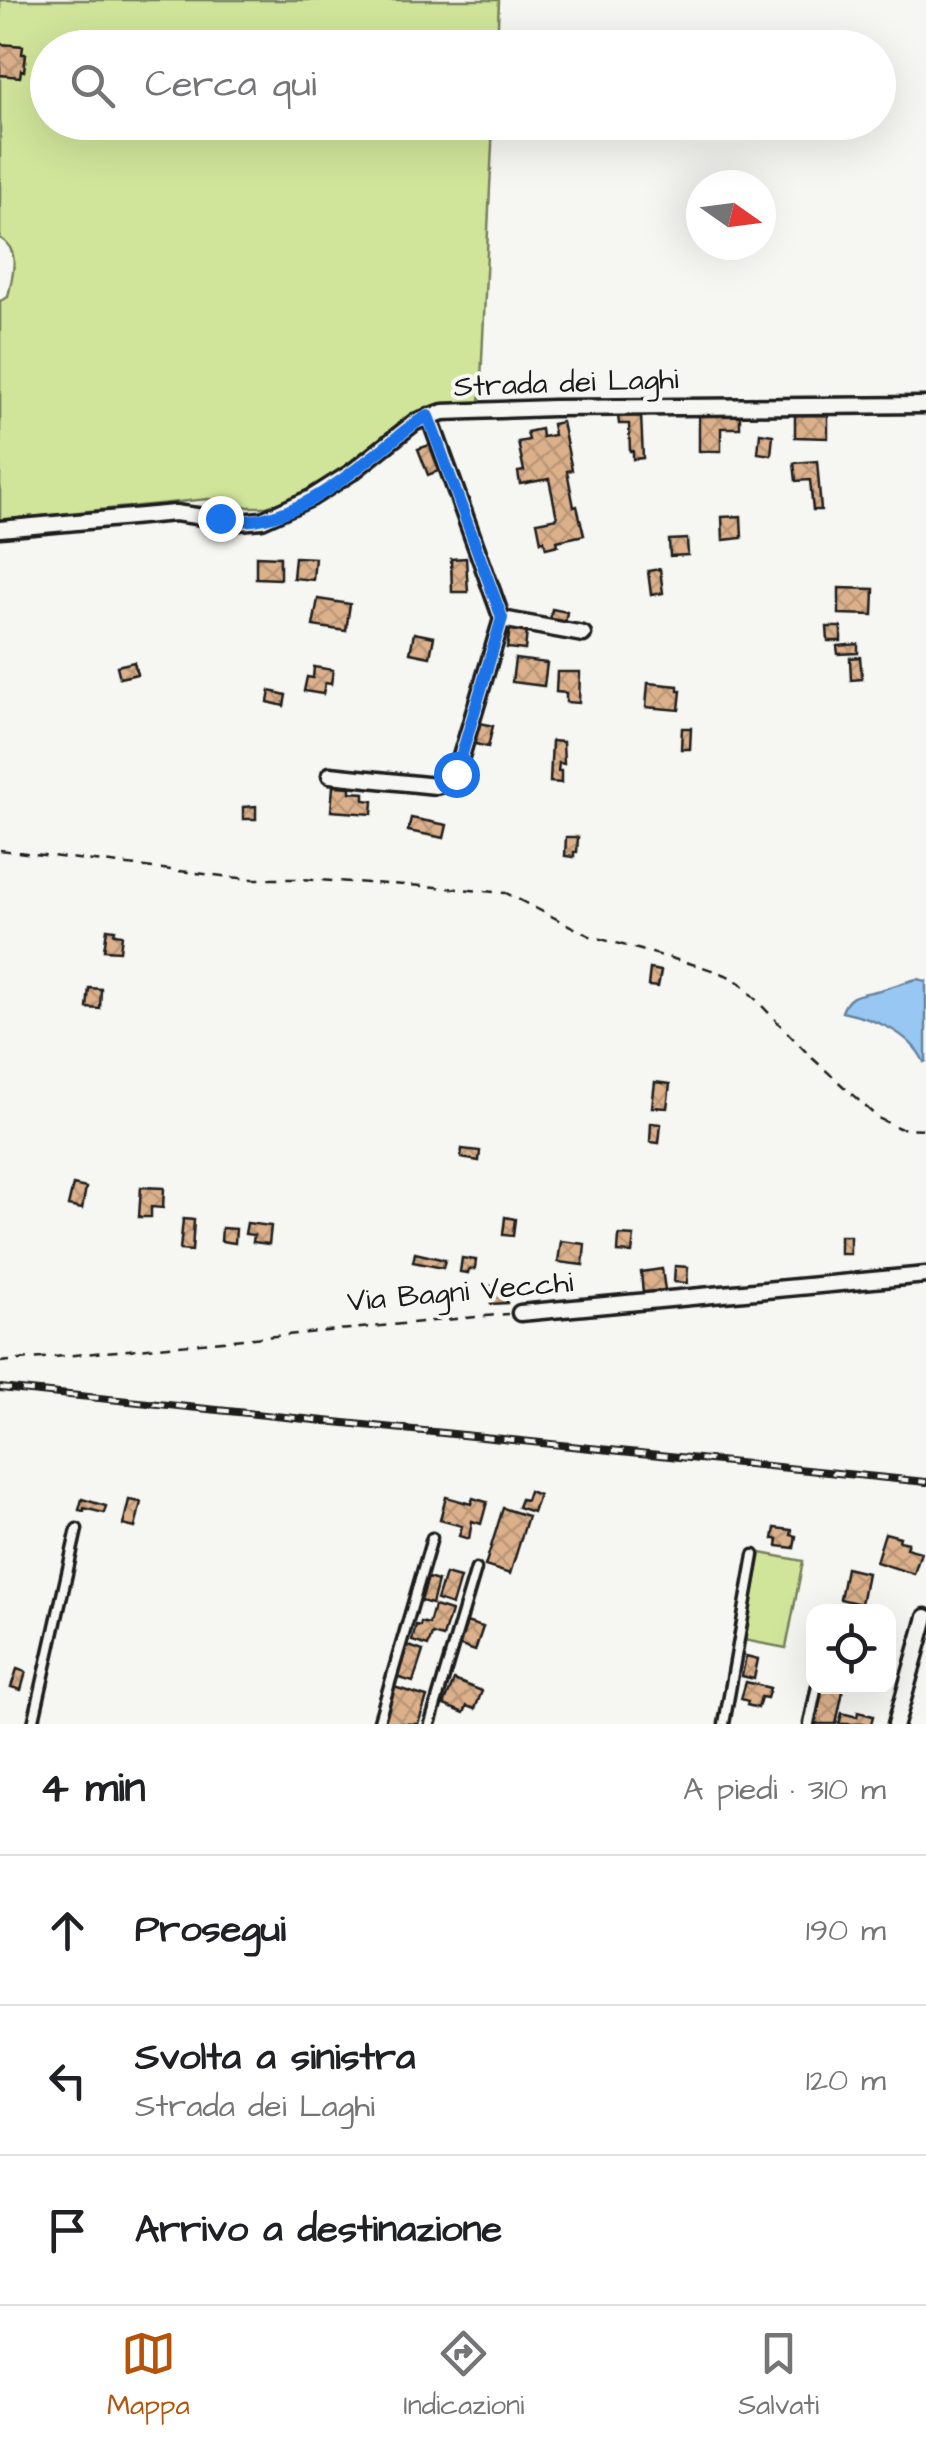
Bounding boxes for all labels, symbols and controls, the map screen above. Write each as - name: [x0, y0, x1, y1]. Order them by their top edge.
- search box: [30, 30, 896, 140]
- icon: search: [65, 58, 120, 113]
- text: Cerca qui: [145, 59, 317, 111]
- north arrow: [686, 170, 776, 260]
- street label: Strada dei Laghi: [453, 358, 680, 409]
- route end: [198, 496, 244, 542]
- route start: [434, 752, 480, 798]
- street label: Via Bagni Vecchi: [345, 1261, 575, 1324]
- map controls: [806, 1604, 896, 1694]
- button: locate: [806, 1604, 896, 1694]
- text: 4 min: [40, 1760, 145, 1818]
- text: A piedi · 310 m: [683, 1767, 886, 1812]
- icon: ahead: [40, 1903, 95, 1958]
- text: Prosegui: [135, 1904, 286, 1956]
- text: 190 m: [806, 1908, 886, 1953]
- text: Svolta a sinistra: [135, 2032, 415, 2084]
- icon: left: [40, 2053, 95, 2108]
- text: 120 m: [806, 2058, 886, 2103]
- text: Strada dei Laghi: [135, 2084, 375, 2129]
- icon: arrive: [40, 2203, 95, 2258]
- text: Arrivo a destinazione: [135, 2204, 502, 2256]
- tab: Mappa: [107, 2326, 190, 2425]
- tab: Indicazioni: [403, 2326, 524, 2425]
- tab: Salvati: [738, 2326, 819, 2425]

